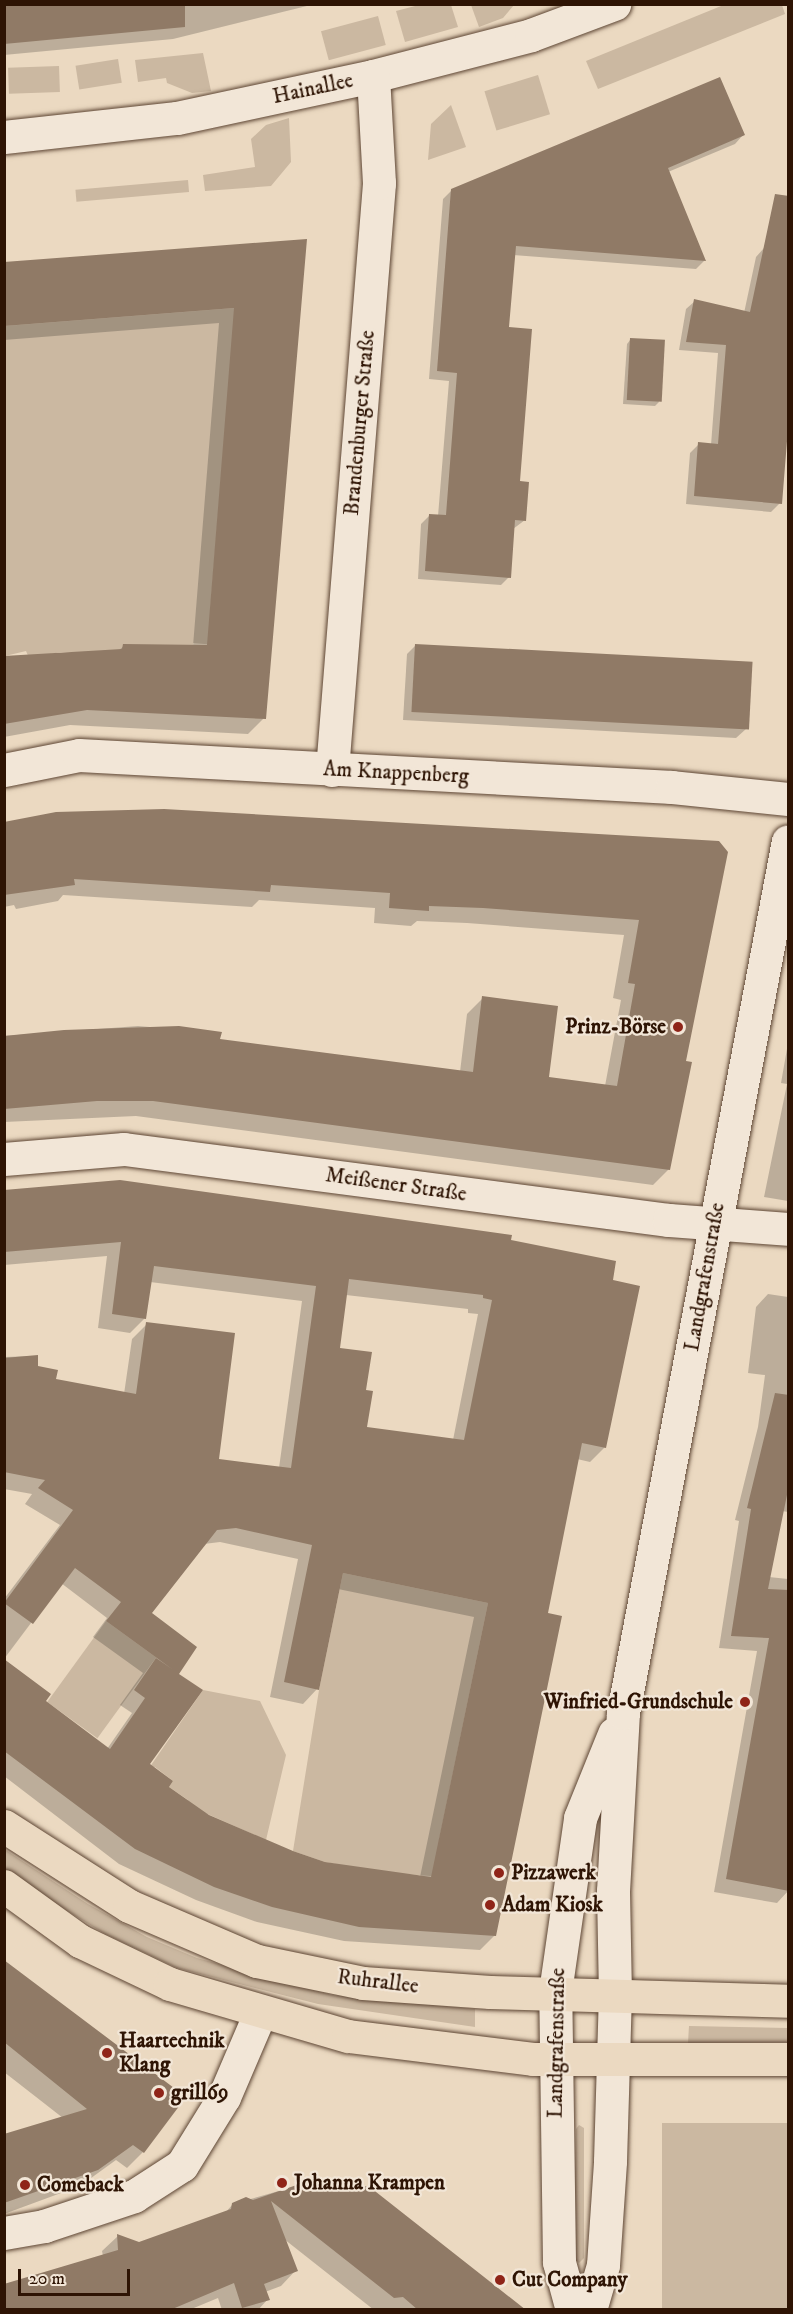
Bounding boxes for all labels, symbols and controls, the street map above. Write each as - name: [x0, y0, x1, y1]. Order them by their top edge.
- street label: Hainallee: [270, 68, 356, 110]
- street label: Brandenburger Straße: [339, 329, 381, 517]
- street label: Am Knappenberg: [323, 757, 469, 789]
- place label: Prinz-Börse: [565, 1014, 666, 1040]
- marker: Prinz-Börse: [671, 1020, 685, 1034]
- street label: Meißener Straße: [324, 1163, 468, 1207]
- street label: Landgrafenstraße: [680, 1201, 730, 1353]
- place label: Winfried-Grundschule: [544, 1689, 733, 1715]
- marker: Winfried-Grundschule: [738, 1695, 752, 1709]
- place label: Pizzawerk: [511, 1860, 596, 1886]
- marker: Pizzawerk: [492, 1866, 506, 1880]
- place label: Adam Kiosk: [502, 1892, 603, 1918]
- marker: Adam Kiosk: [483, 1898, 497, 1912]
- street label: Ruhrallee: [336, 1965, 420, 1999]
- street label: Landgrafenstraße: [543, 1968, 571, 2118]
- place label: Haartechnik Klang: [119, 2028, 225, 2078]
- marker: Haartechnik Klang: [100, 2046, 114, 2060]
- place label: grill69: [171, 2080, 228, 2106]
- marker: grill69: [152, 2086, 166, 2100]
- place label: Johanna Krampen: [294, 2170, 445, 2196]
- place label: Comeback: [37, 2172, 124, 2198]
- marker: Johanna Krampen: [275, 2176, 289, 2190]
- marker: Comeback: [18, 2178, 32, 2192]
- scale bar: [21, 2257, 134, 2295]
- place label: Cut Company: [512, 2267, 628, 2293]
- text: 20 m: [29, 2268, 65, 2290]
- marker: Cut Company: [493, 2273, 507, 2287]

